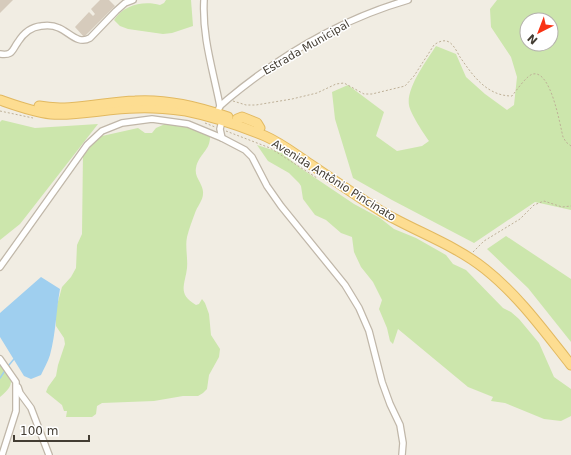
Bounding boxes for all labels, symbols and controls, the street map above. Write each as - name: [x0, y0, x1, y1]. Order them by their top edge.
- north arrow: [519, 12, 559, 52]
- street label: Estrada Municipal: [261, 17, 352, 78]
- text: N: [525, 31, 540, 47]
- street label: Avenida Antônio Pincinato: [269, 137, 398, 224]
- scale bar: [14, 417, 89, 443]
- text: 100 m: [20, 424, 58, 438]

